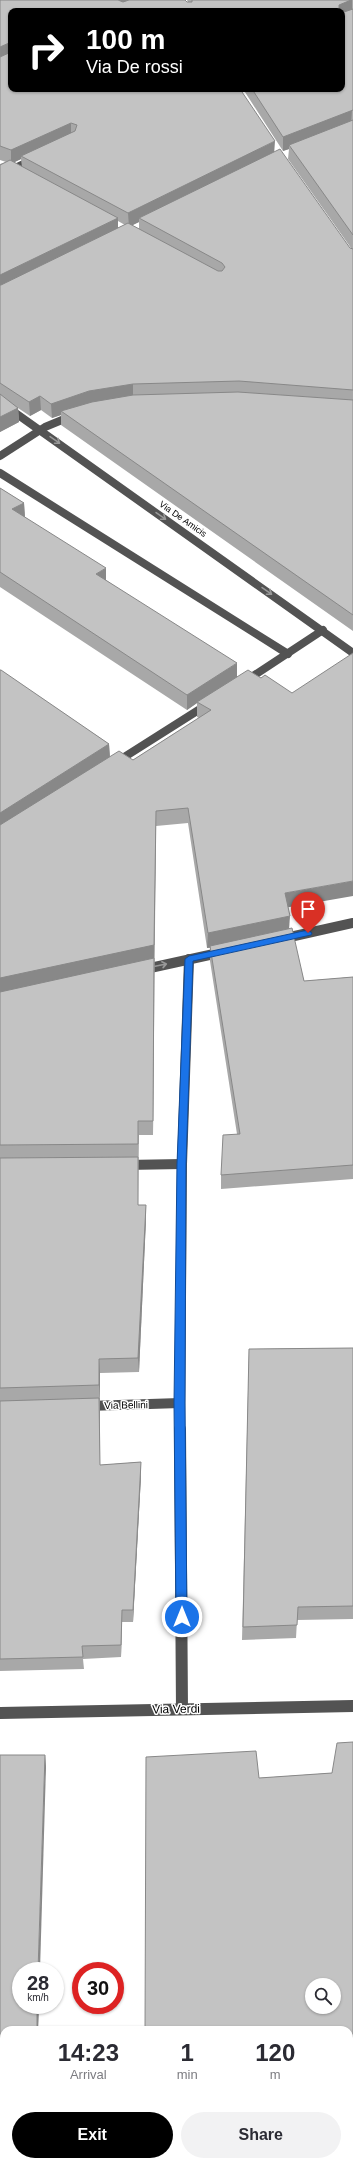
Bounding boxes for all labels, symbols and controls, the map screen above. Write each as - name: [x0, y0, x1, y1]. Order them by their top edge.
- icon: right: [20, 24, 72, 76]
- text: 100 m: [86, 24, 165, 55]
- text: Via De rossi: [86, 57, 183, 77]
- one-way arrow: [49, 436, 60, 444]
- street label: Via De Amicis: [157, 499, 209, 539]
- one-way arrow: [155, 512, 166, 520]
- one-way arrow: [261, 587, 272, 595]
- pin: [291, 892, 325, 933]
- icon: arrive: [297, 898, 319, 920]
- one-way arrow: [154, 961, 167, 969]
- street label: Via Bellini: [104, 1399, 148, 1411]
- position arrow: [161, 1596, 203, 1638]
- street label: Via Verdi: [152, 1702, 200, 1716]
- speed limit sign: 30: [72, 1962, 124, 2014]
- text: 28: [27, 1972, 49, 1994]
- map controls: [305, 1978, 341, 2014]
- button: search: [305, 1978, 341, 2014]
- text: km/h: [27, 1992, 49, 2003]
- text: 14:23: [58, 2039, 119, 2066]
- text: 1: [180, 2039, 194, 2066]
- text: 120: [255, 2039, 295, 2066]
- text: Arrival: [70, 2067, 107, 2082]
- text: min: [177, 2067, 198, 2082]
- text: m: [270, 2067, 281, 2082]
- button: Exit: [12, 2112, 173, 2158]
- button: Share: [181, 2112, 341, 2158]

